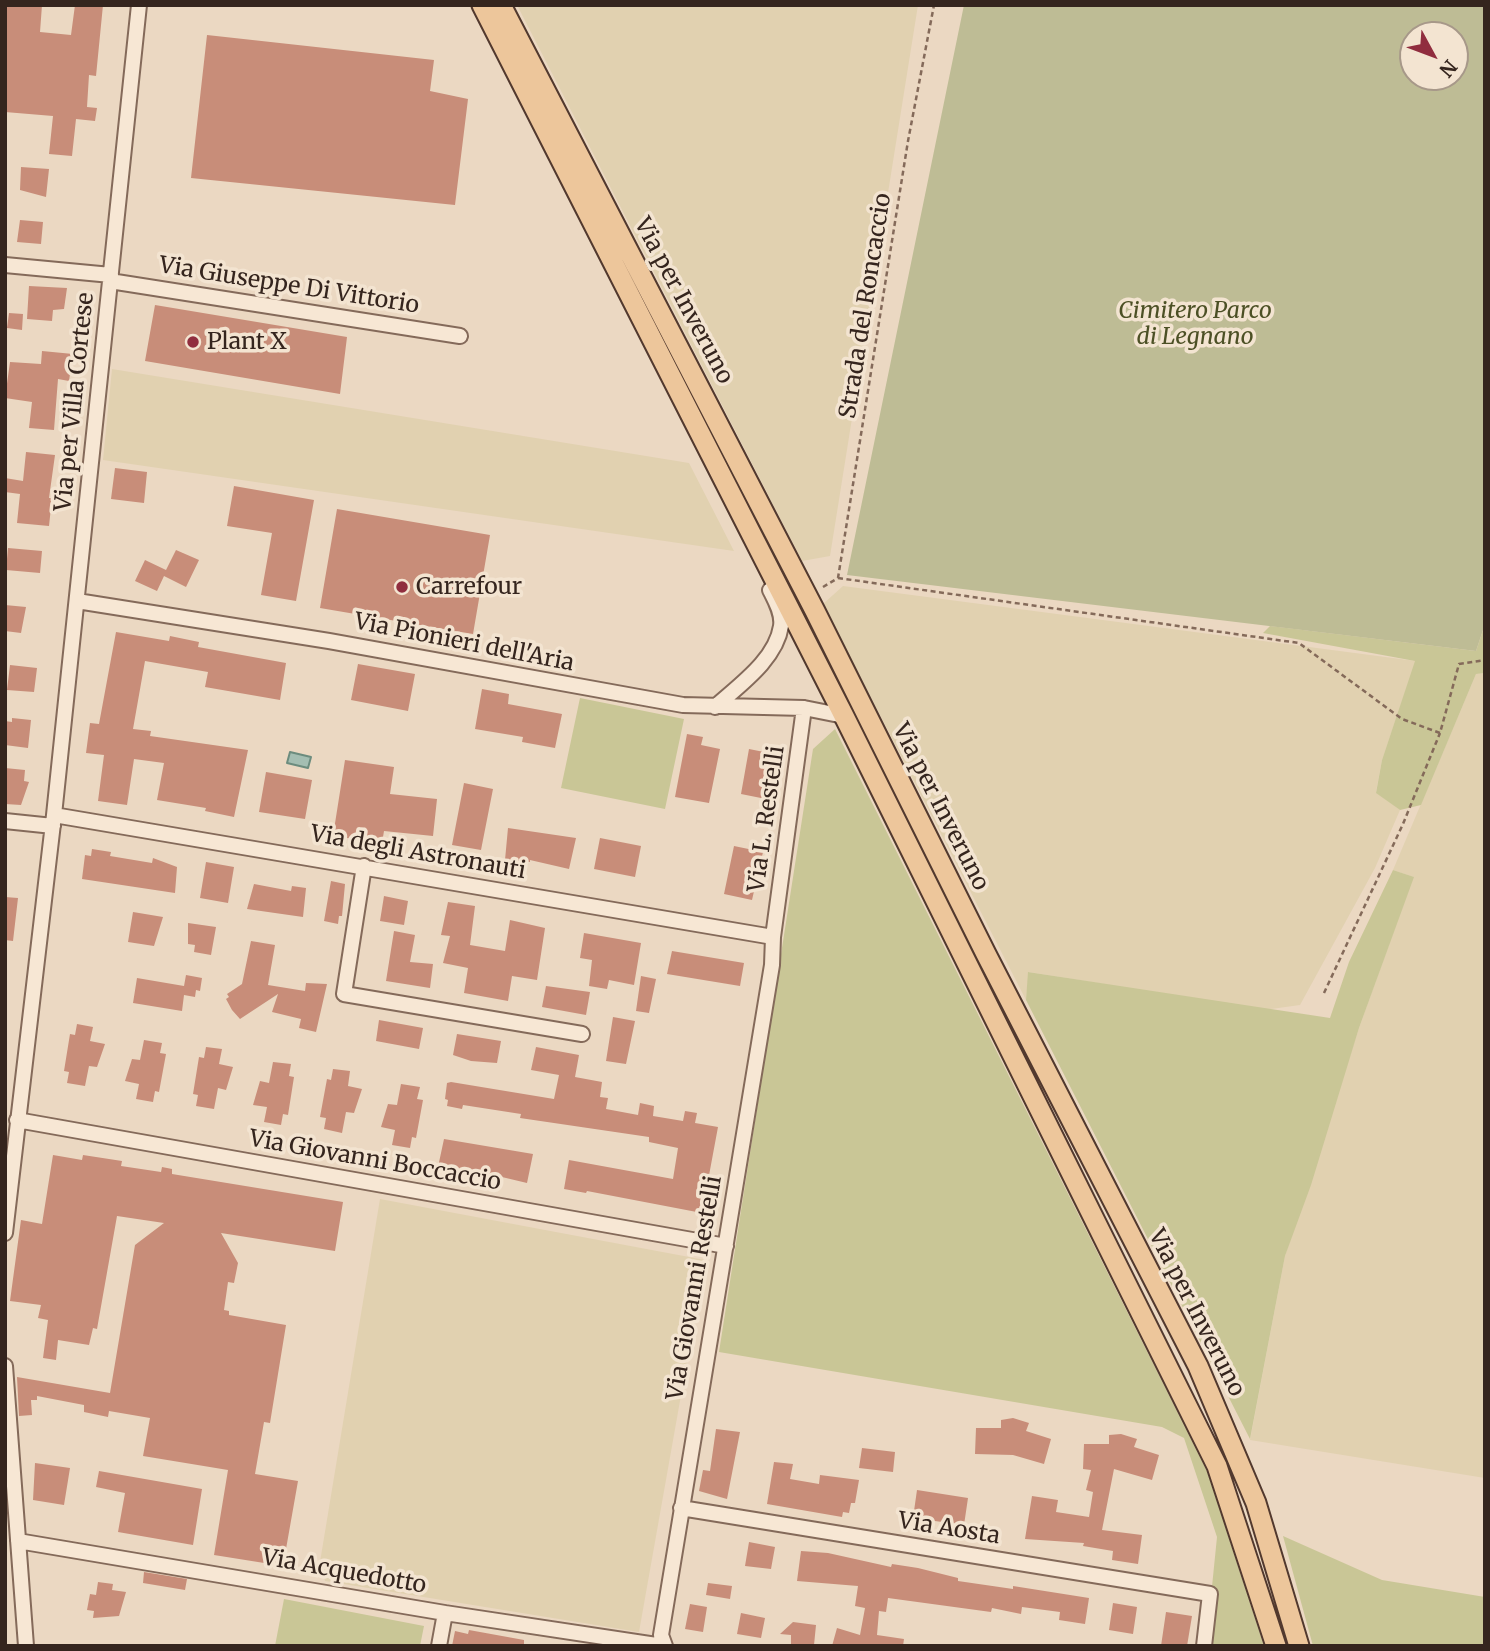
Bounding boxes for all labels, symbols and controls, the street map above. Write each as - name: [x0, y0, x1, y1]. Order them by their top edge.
- north arrow: [1399, 21, 1469, 91]
- text: N: [1434, 55, 1462, 82]
- street label: Strada del Roncaccio: [835, 191, 897, 421]
- street label: Via per Inveruno: [628, 213, 738, 389]
- street label: Via Giuseppe Di Vittorio: [157, 252, 421, 320]
- street label: Via per Villa Cortese: [50, 291, 100, 513]
- park label: Cimitero Parco di Legnano: [1118, 297, 1272, 351]
- place label: Plant X: [207, 328, 287, 356]
- marker: Plant X: [185, 334, 201, 350]
- place label: Carrefour: [416, 573, 522, 601]
- marker: Carrefour: [394, 579, 410, 595]
- street label: Via Pionieri dell'Aria: [352, 608, 576, 678]
- street label: Via per Inveruno: [886, 719, 994, 895]
- street label: Via L. Restelli: [743, 744, 791, 894]
- street label: Via degli Astronauti: [308, 820, 528, 886]
- street label: Via Giovanni Boccaccio: [247, 1125, 503, 1197]
- street label: Via Giovanni Restelli: [662, 1174, 728, 1402]
- street label: Via per Inveruno: [1142, 1225, 1250, 1401]
- street label: Via Aosta: [896, 1507, 1002, 1551]
- street label: Via Acquedotto: [260, 1544, 428, 1600]

